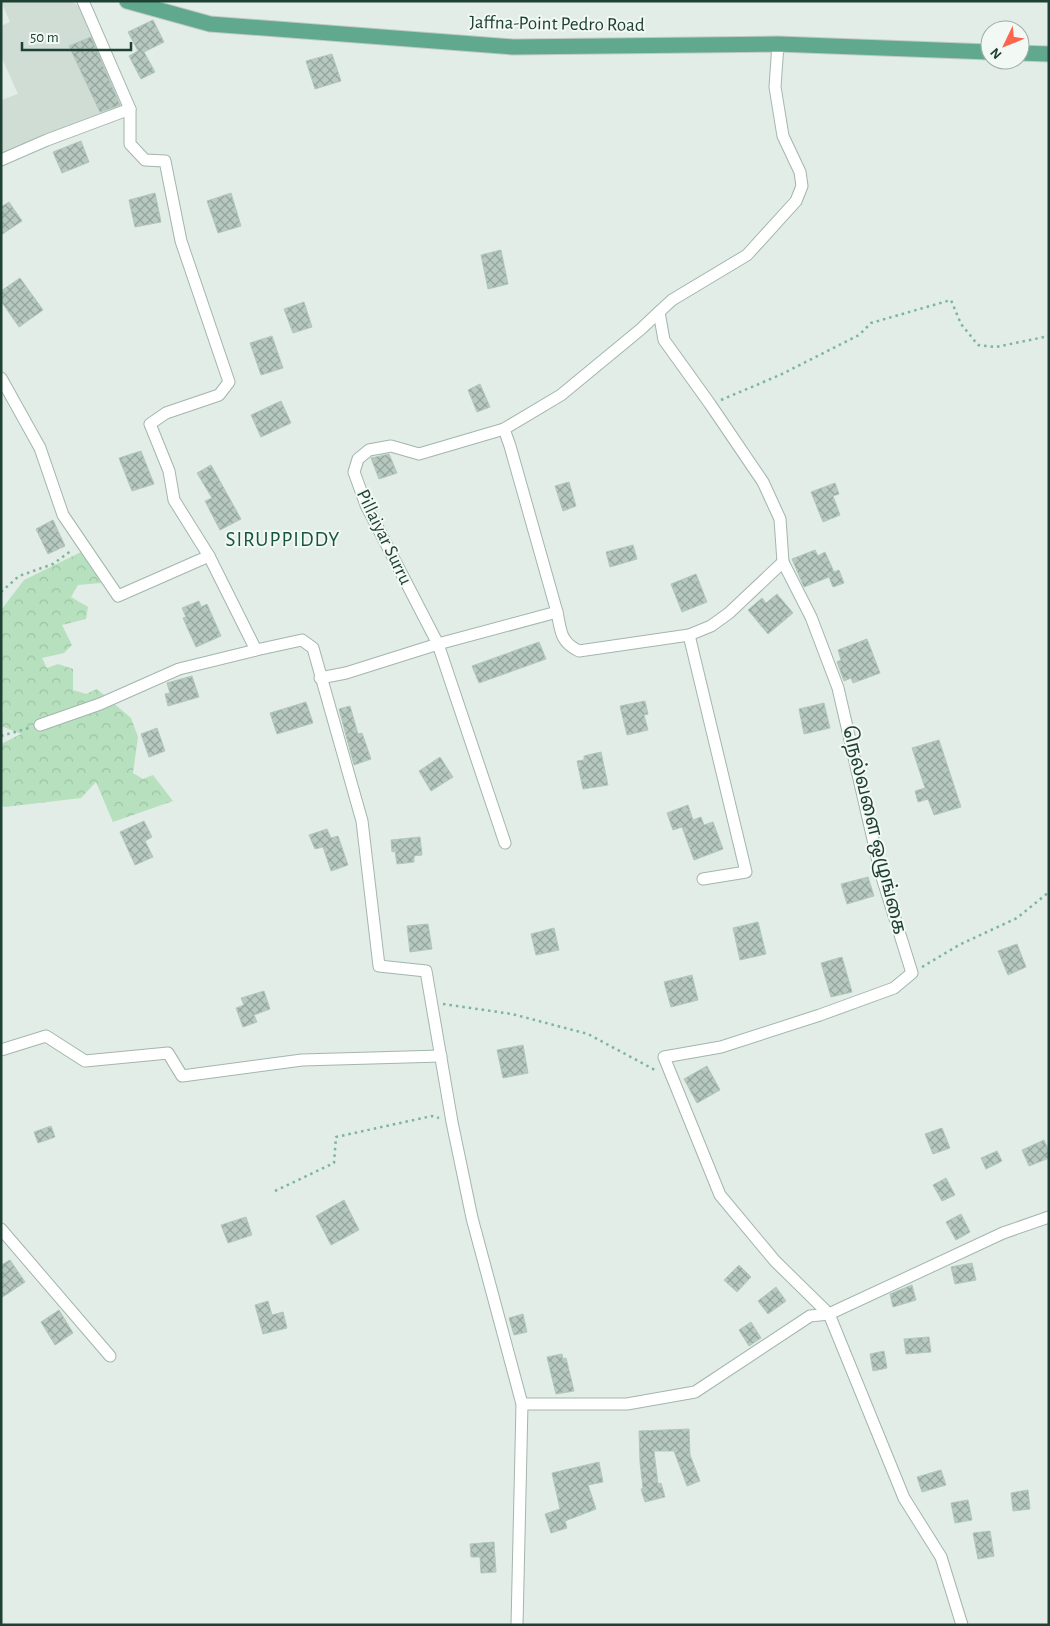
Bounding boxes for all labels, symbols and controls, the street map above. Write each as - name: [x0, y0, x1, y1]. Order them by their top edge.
- street label: Jaffna-Point Pedro Road: [469, 13, 645, 35]
- scale bar: [22, 20, 131, 52]
- north arrow: [980, 20, 1030, 70]
- text: 50 m: [30, 30, 59, 45]
- text: N: [988, 45, 1005, 62]
- street label: Pillaiyar Surru: [353, 486, 415, 588]
- district label: SIRUPPIDDY: [226, 529, 340, 550]
- street label: நெல்வளை ஒழுங்கை: [836, 723, 911, 937]

